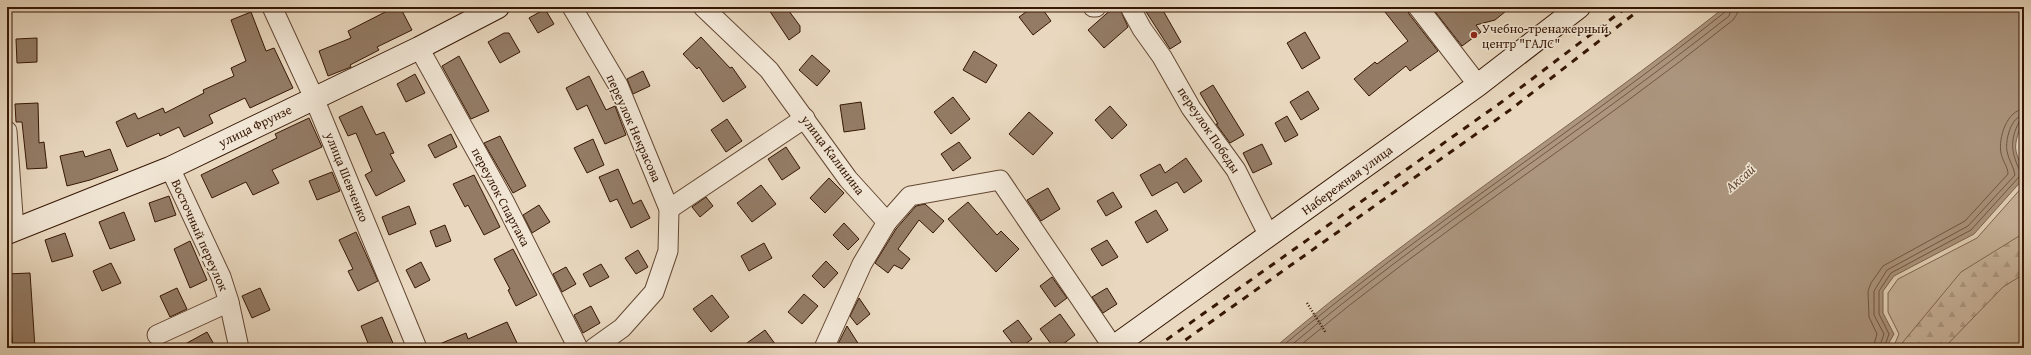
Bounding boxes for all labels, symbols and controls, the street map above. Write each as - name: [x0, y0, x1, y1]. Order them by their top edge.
- place label: Учебно-тренажерный центр "ГАЛС": [1482, 19, 1609, 53]
- marker: Учебно-тренажерный центр "ГАЛС": [1469, 30, 1479, 40]
- street label: переулок Некрасова: [602, 71, 667, 186]
- street label: переулок Победы: [1173, 83, 1245, 177]
- street label: улица Фрунзе: [214, 100, 295, 152]
- street label: улица Калинина: [796, 110, 870, 200]
- street label: улица Шевченко: [320, 128, 374, 225]
- street label: Набережная улица: [1298, 140, 1397, 220]
- street label: переулок Спартака: [467, 144, 536, 251]
- water label: Аксай: [1720, 159, 1759, 197]
- street label: Восточный переулок: [167, 176, 233, 294]

